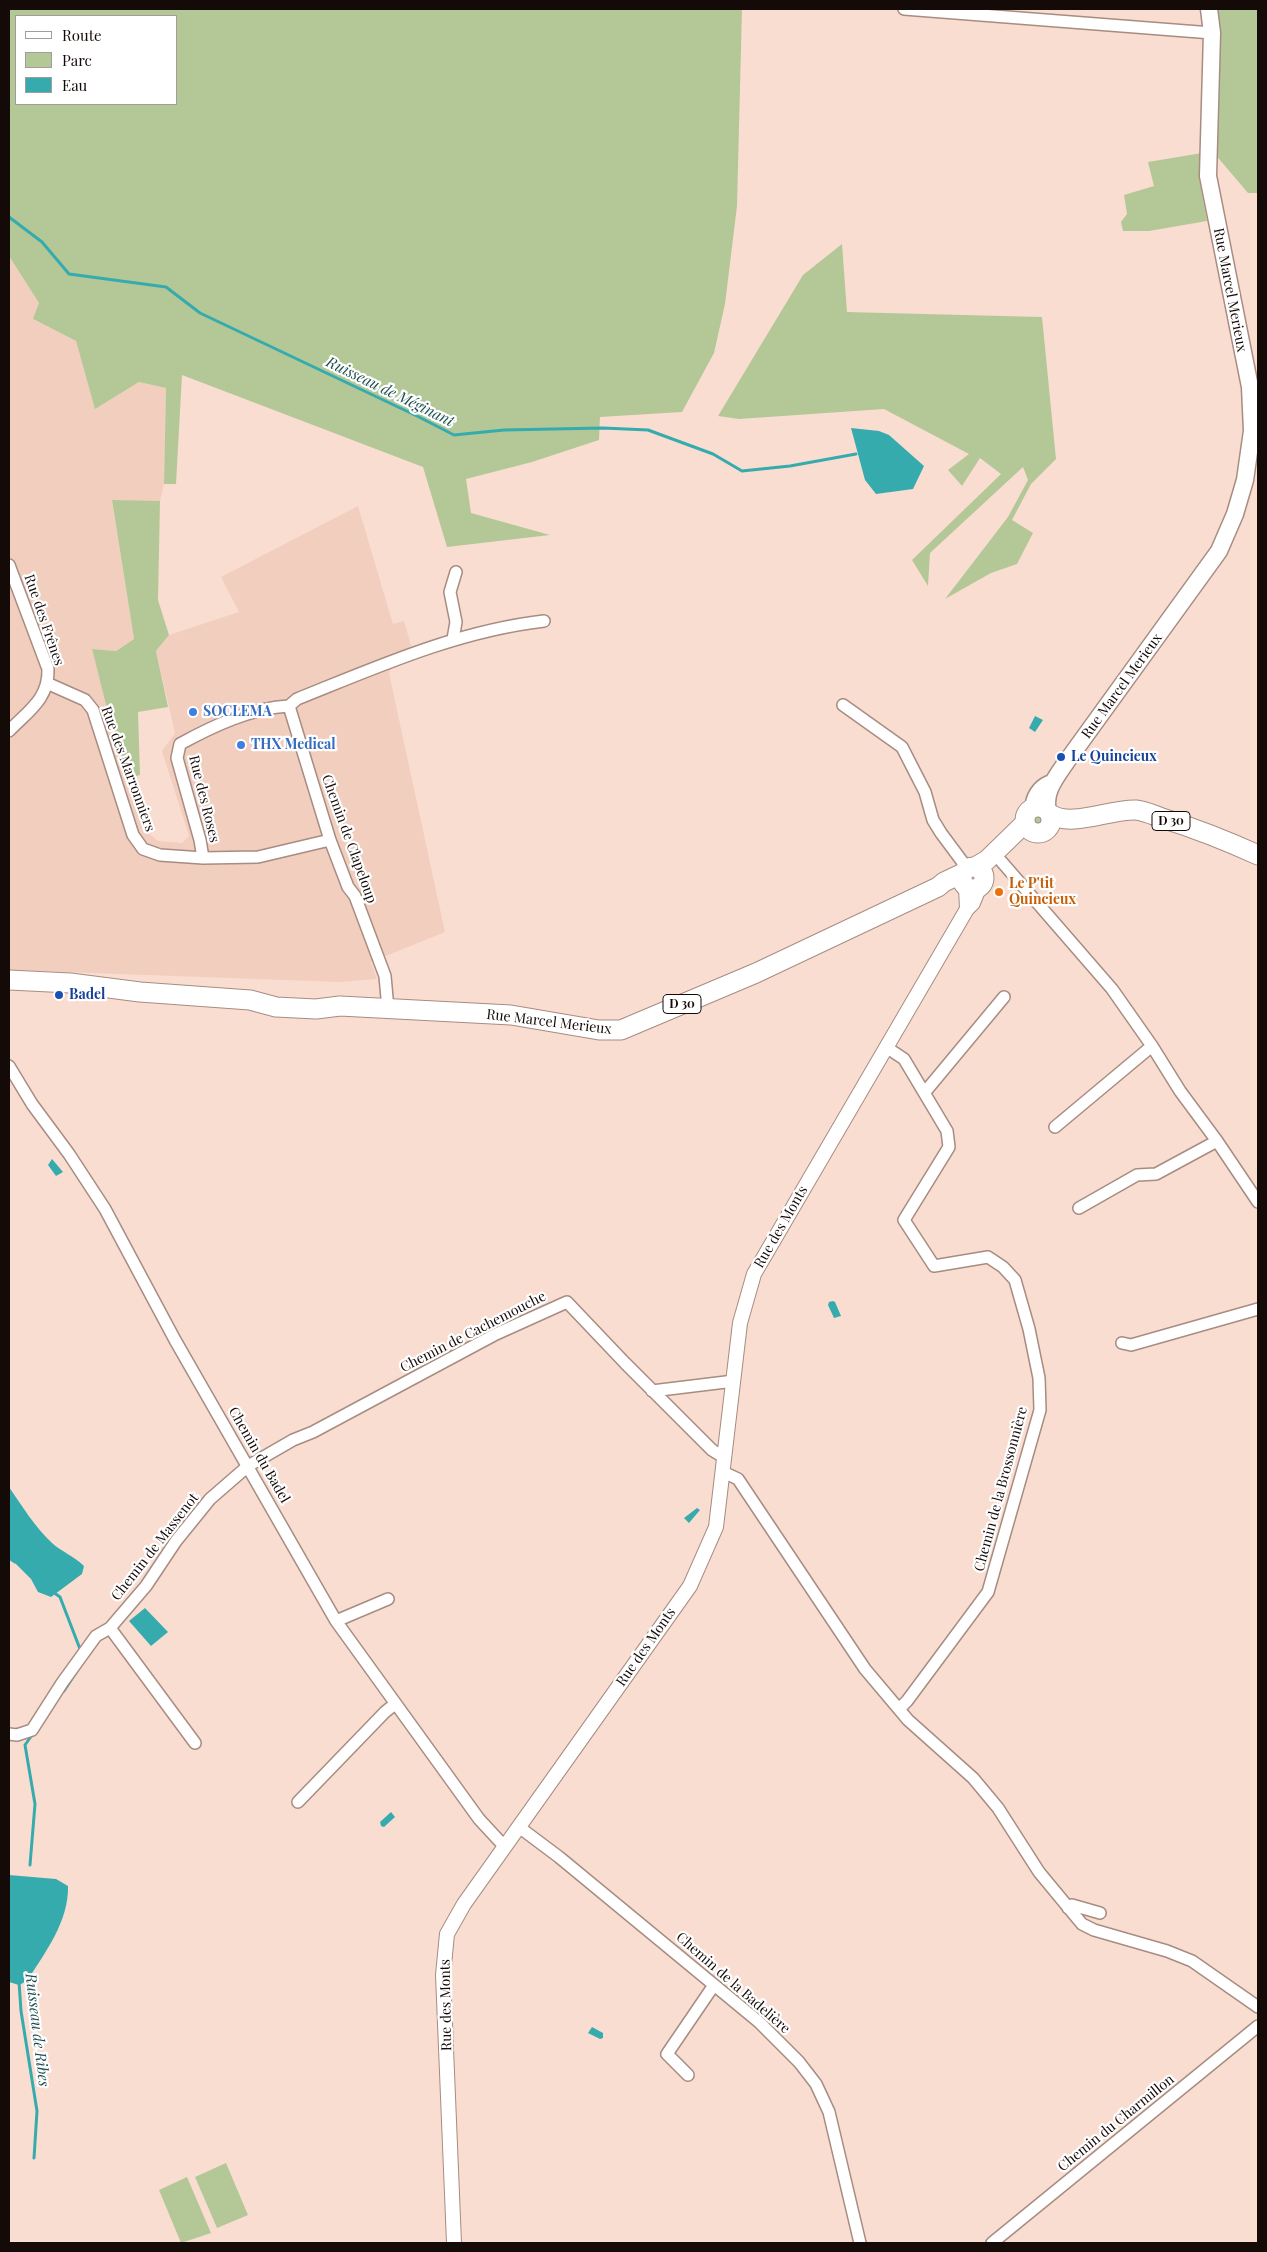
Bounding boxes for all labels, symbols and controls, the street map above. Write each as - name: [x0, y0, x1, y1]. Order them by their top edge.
- legend: [15, 15, 178, 105]
- text: Route: [62, 25, 102, 45]
- text: Parc: [62, 50, 92, 70]
- text: Eau: [62, 75, 87, 95]
- street label: Rue Marcel Merieux: [1210, 227, 1250, 353]
- water label: Ruisseau de Méginant: [323, 353, 457, 431]
- street label: Rue des Frênes: [21, 572, 67, 668]
- street label: Rue Marcel Merieux: [1078, 630, 1166, 742]
- street label: Rue des Marronniers: [98, 704, 158, 834]
- place label: SOCLEMA: [203, 704, 272, 720]
- marker: SOCLEMA: [187, 706, 199, 718]
- place label: THX Medical: [251, 737, 336, 753]
- marker: THX Medical: [235, 739, 247, 751]
- place label: Le Quincieux: [1071, 749, 1157, 765]
- marker: Le Quincieux: [1055, 751, 1067, 763]
- street label: Rue des Roses: [185, 754, 223, 844]
- street label: Chemin de Clapeloup: [318, 772, 380, 906]
- road number: D 30: [1152, 811, 1190, 830]
- place label: Le P'tit Quincieux: [1009, 876, 1076, 909]
- marker: Le P'tit Quincieux: [993, 886, 1005, 898]
- place label: Badel: [69, 987, 105, 1003]
- marker: Badel: [53, 989, 65, 1001]
- road number: D 30: [663, 994, 701, 1014]
- street label: Rue Marcel Merieux: [485, 1006, 613, 1038]
- street label: Rue des Monts: [751, 1183, 811, 1271]
- street label: Chemin de Cachemouche: [397, 1288, 549, 1376]
- street label: Chemin du Badel: [225, 1404, 293, 1506]
- street label: Chemin de la Brossonnière: [971, 1405, 1031, 1573]
- street label: Chemin de Massenot: [108, 1490, 202, 1604]
- street label: Rue des Monts: [613, 1605, 679, 1689]
- street label: Chemin de la Badelière: [673, 1929, 793, 2037]
- street label: Rue des Monts: [437, 1959, 455, 2051]
- water label: Ruisseau de Ribes: [21, 1972, 53, 2088]
- street label: Chemin du Charmillon: [1055, 2071, 1177, 2175]

